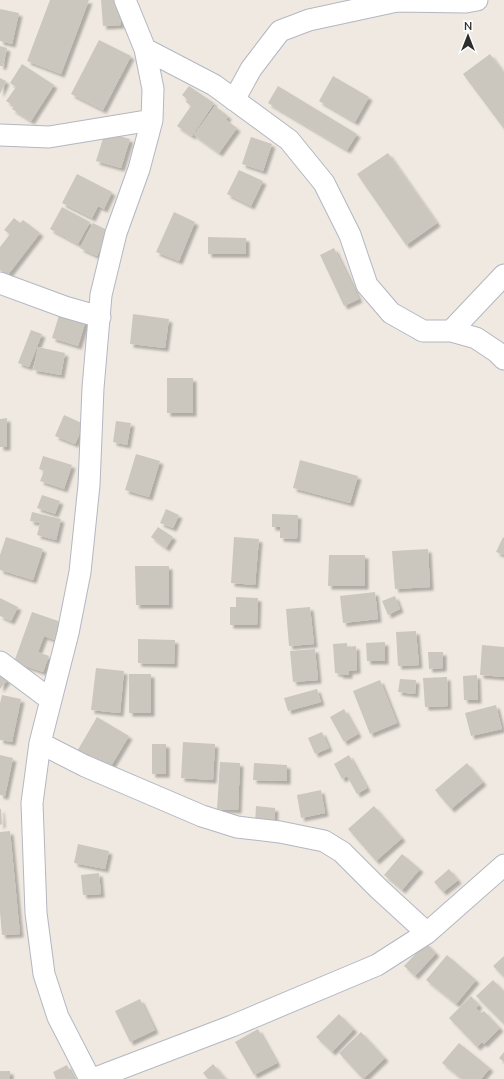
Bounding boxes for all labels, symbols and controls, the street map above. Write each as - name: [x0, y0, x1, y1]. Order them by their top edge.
- north arrow: [448, 16, 488, 56]
- text: N: [464, 19, 472, 34]

